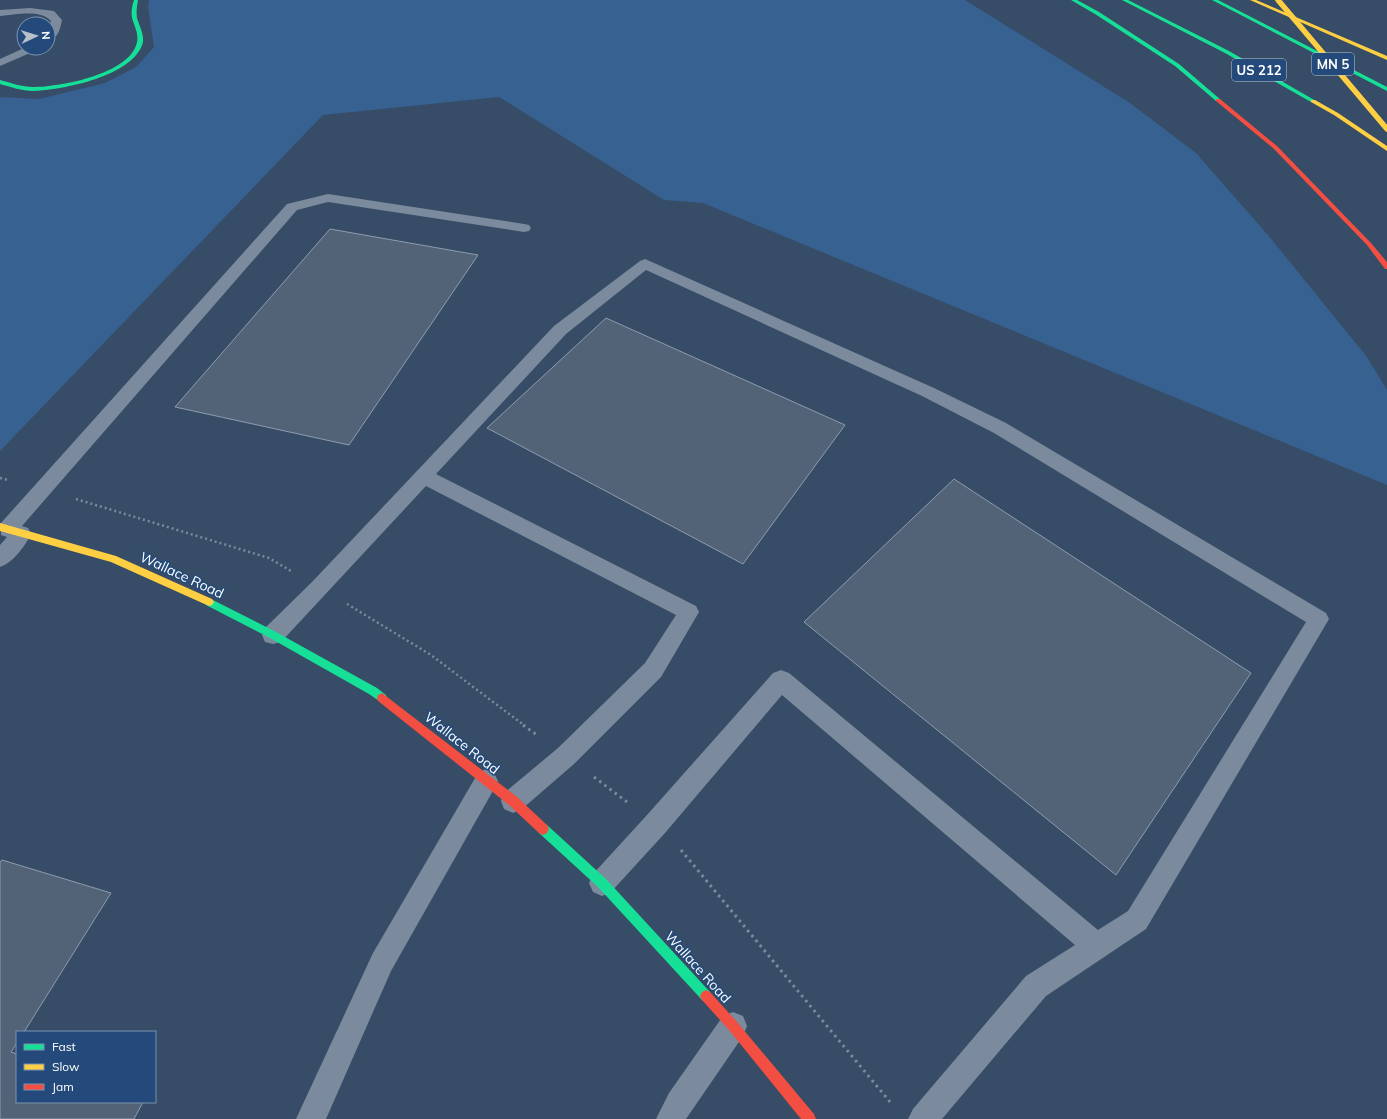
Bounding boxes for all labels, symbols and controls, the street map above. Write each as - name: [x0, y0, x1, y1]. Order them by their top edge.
- north arrow: [16, 16, 56, 56]
- text: N: [39, 31, 53, 40]
- road number: MN 5: [1312, 53, 1354, 75]
- road number: US 212: [1232, 59, 1286, 81]
- street label: Wallace Road: [137, 548, 227, 602]
- street label: Wallace Road: [421, 708, 503, 778]
- street label: Wallace Road: [661, 927, 735, 1007]
- legend: [16, 1031, 156, 1103]
- text: Fast: [52, 1039, 76, 1054]
- text: Slow: [52, 1059, 80, 1074]
- text: Jam: [52, 1079, 74, 1094]

